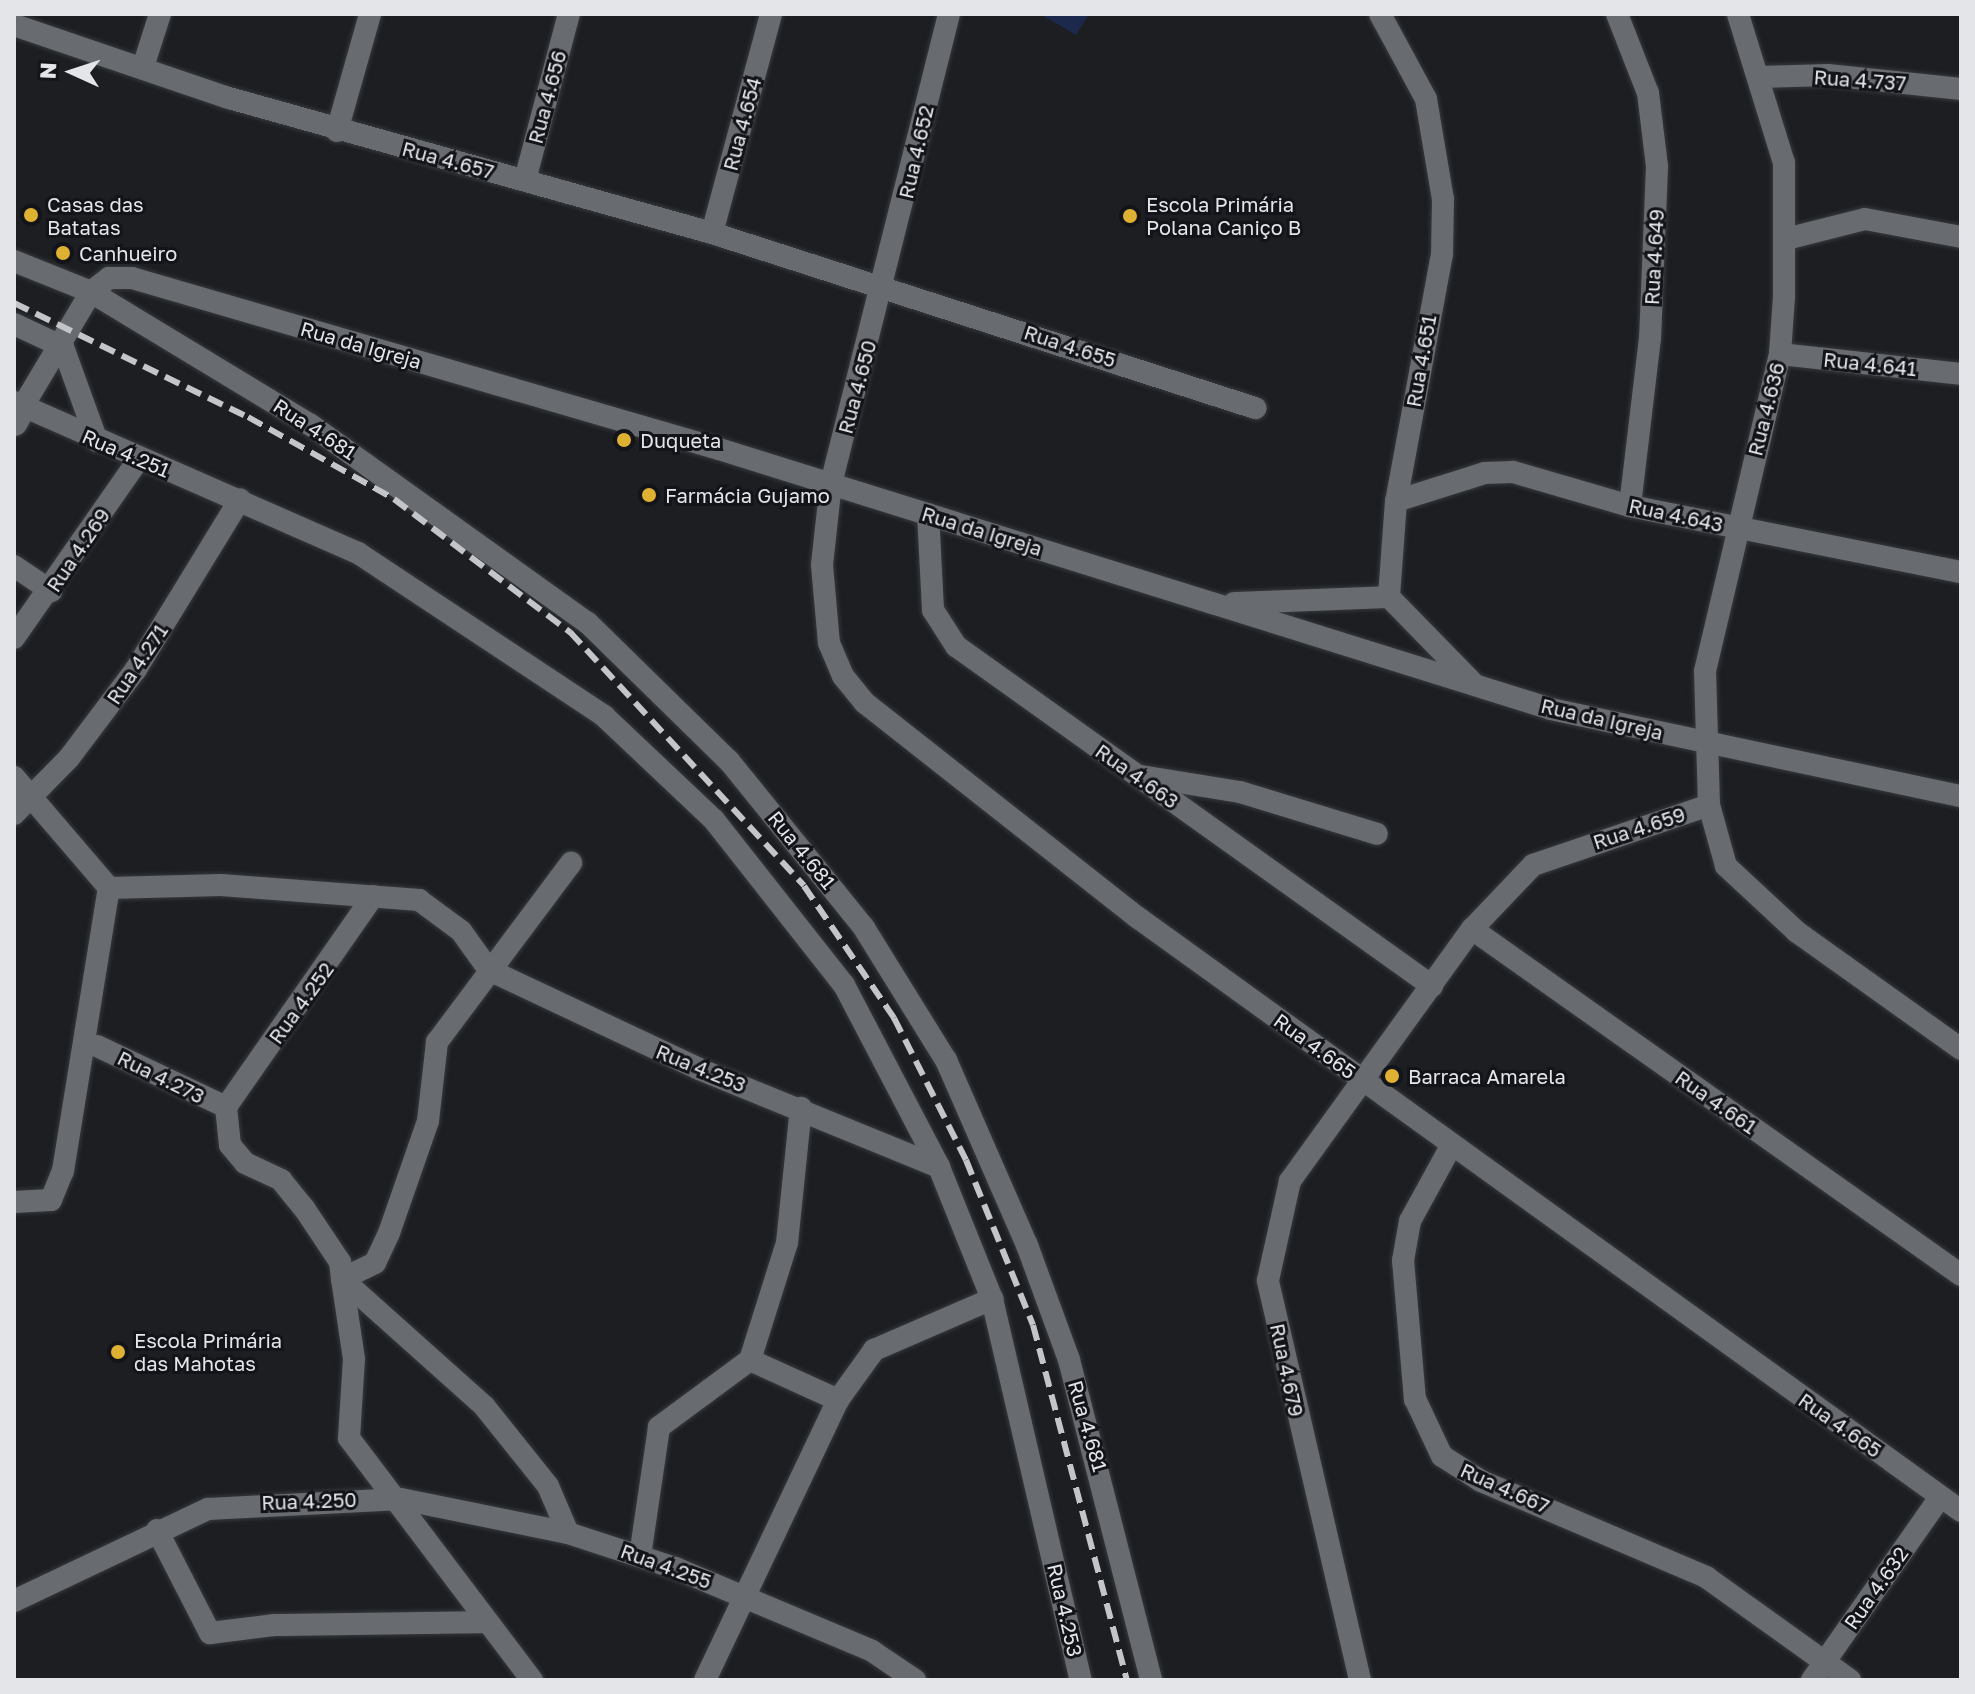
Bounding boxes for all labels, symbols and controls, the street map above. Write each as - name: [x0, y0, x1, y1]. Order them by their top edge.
- north arrow: [32, 32, 112, 112]
- street label: Rua 4.656: [523, 48, 571, 146]
- text: N: [34, 62, 61, 80]
- street label: Rua 4.737: [1813, 65, 1907, 95]
- street label: Rua 4.654: [718, 75, 766, 173]
- street label: Rua 4.652: [894, 103, 938, 201]
- street label: Rua 4.657: [399, 136, 497, 184]
- place label: Casas das Batatas: [47, 192, 144, 239]
- place label: Escola Primária Polana Caniço B: [1146, 192, 1301, 239]
- marker: Casas das Batatas: [22, 206, 40, 224]
- marker: Escola Primária Polana Caniço B: [1121, 207, 1139, 225]
- street label: Rua 4.649: [1639, 208, 1669, 306]
- place label: Canhueiro: [79, 241, 177, 265]
- marker: Canhueiro: [54, 244, 72, 262]
- street label: Rua 4.651: [1401, 313, 1441, 409]
- street label: Rua da Igreja: [298, 316, 424, 374]
- street label: Rua 4.655: [1021, 320, 1119, 372]
- street label: Rua 4.650: [833, 338, 881, 436]
- street label: Rua 4.641: [1822, 347, 1918, 381]
- street label: Rua 4.636: [1743, 360, 1789, 458]
- street label: Rua 4.681: [269, 393, 361, 465]
- street label: Rua 4.251: [79, 424, 173, 482]
- place label: Duqueta: [640, 428, 721, 452]
- marker: Duqueta: [615, 431, 633, 449]
- place label: Farmácia Gujamo: [665, 483, 830, 507]
- marker: Farmácia Gujamo: [640, 486, 658, 504]
- street label: Rua 4.643: [1627, 493, 1725, 537]
- street label: Rua da Igreja: [919, 501, 1045, 561]
- street label: Rua 4.269: [41, 504, 115, 596]
- street label: Rua 4.271: [101, 619, 173, 709]
- street label: Rua da Igreja: [1539, 693, 1665, 745]
- street label: Rua 4.663: [1091, 739, 1183, 813]
- street label: Rua 4.659: [1590, 802, 1688, 854]
- street label: Rua 4.681: [763, 806, 841, 894]
- street label: Rua 4.252: [263, 958, 339, 1048]
- street label: Rua 4.665: [1269, 1008, 1361, 1084]
- street label: Rua 4.253: [653, 1039, 749, 1097]
- street label: Rua 4.273: [114, 1046, 208, 1108]
- place label: Barraca Amarela: [1408, 1064, 1566, 1088]
- street label: Rua 4.661: [1671, 1065, 1761, 1139]
- marker: Barraca Amarela: [1383, 1067, 1401, 1085]
- street label: Rua 4.679: [1265, 1321, 1309, 1419]
- place label: Escola Primária das Mahotas: [134, 1328, 282, 1375]
- marker: Escola Primária das Mahotas: [109, 1343, 127, 1361]
- street label: Rua 4.681: [1064, 1378, 1112, 1474]
- street label: Rua 4.665: [1794, 1388, 1886, 1462]
- street label: Rua 4.667: [1457, 1458, 1553, 1518]
- street label: Rua 4.250: [261, 1487, 357, 1515]
- street label: Rua 4.255: [617, 1539, 715, 1593]
- street label: Rua 4.632: [1839, 1542, 1913, 1634]
- street label: Rua 4.253: [1043, 1561, 1087, 1659]

